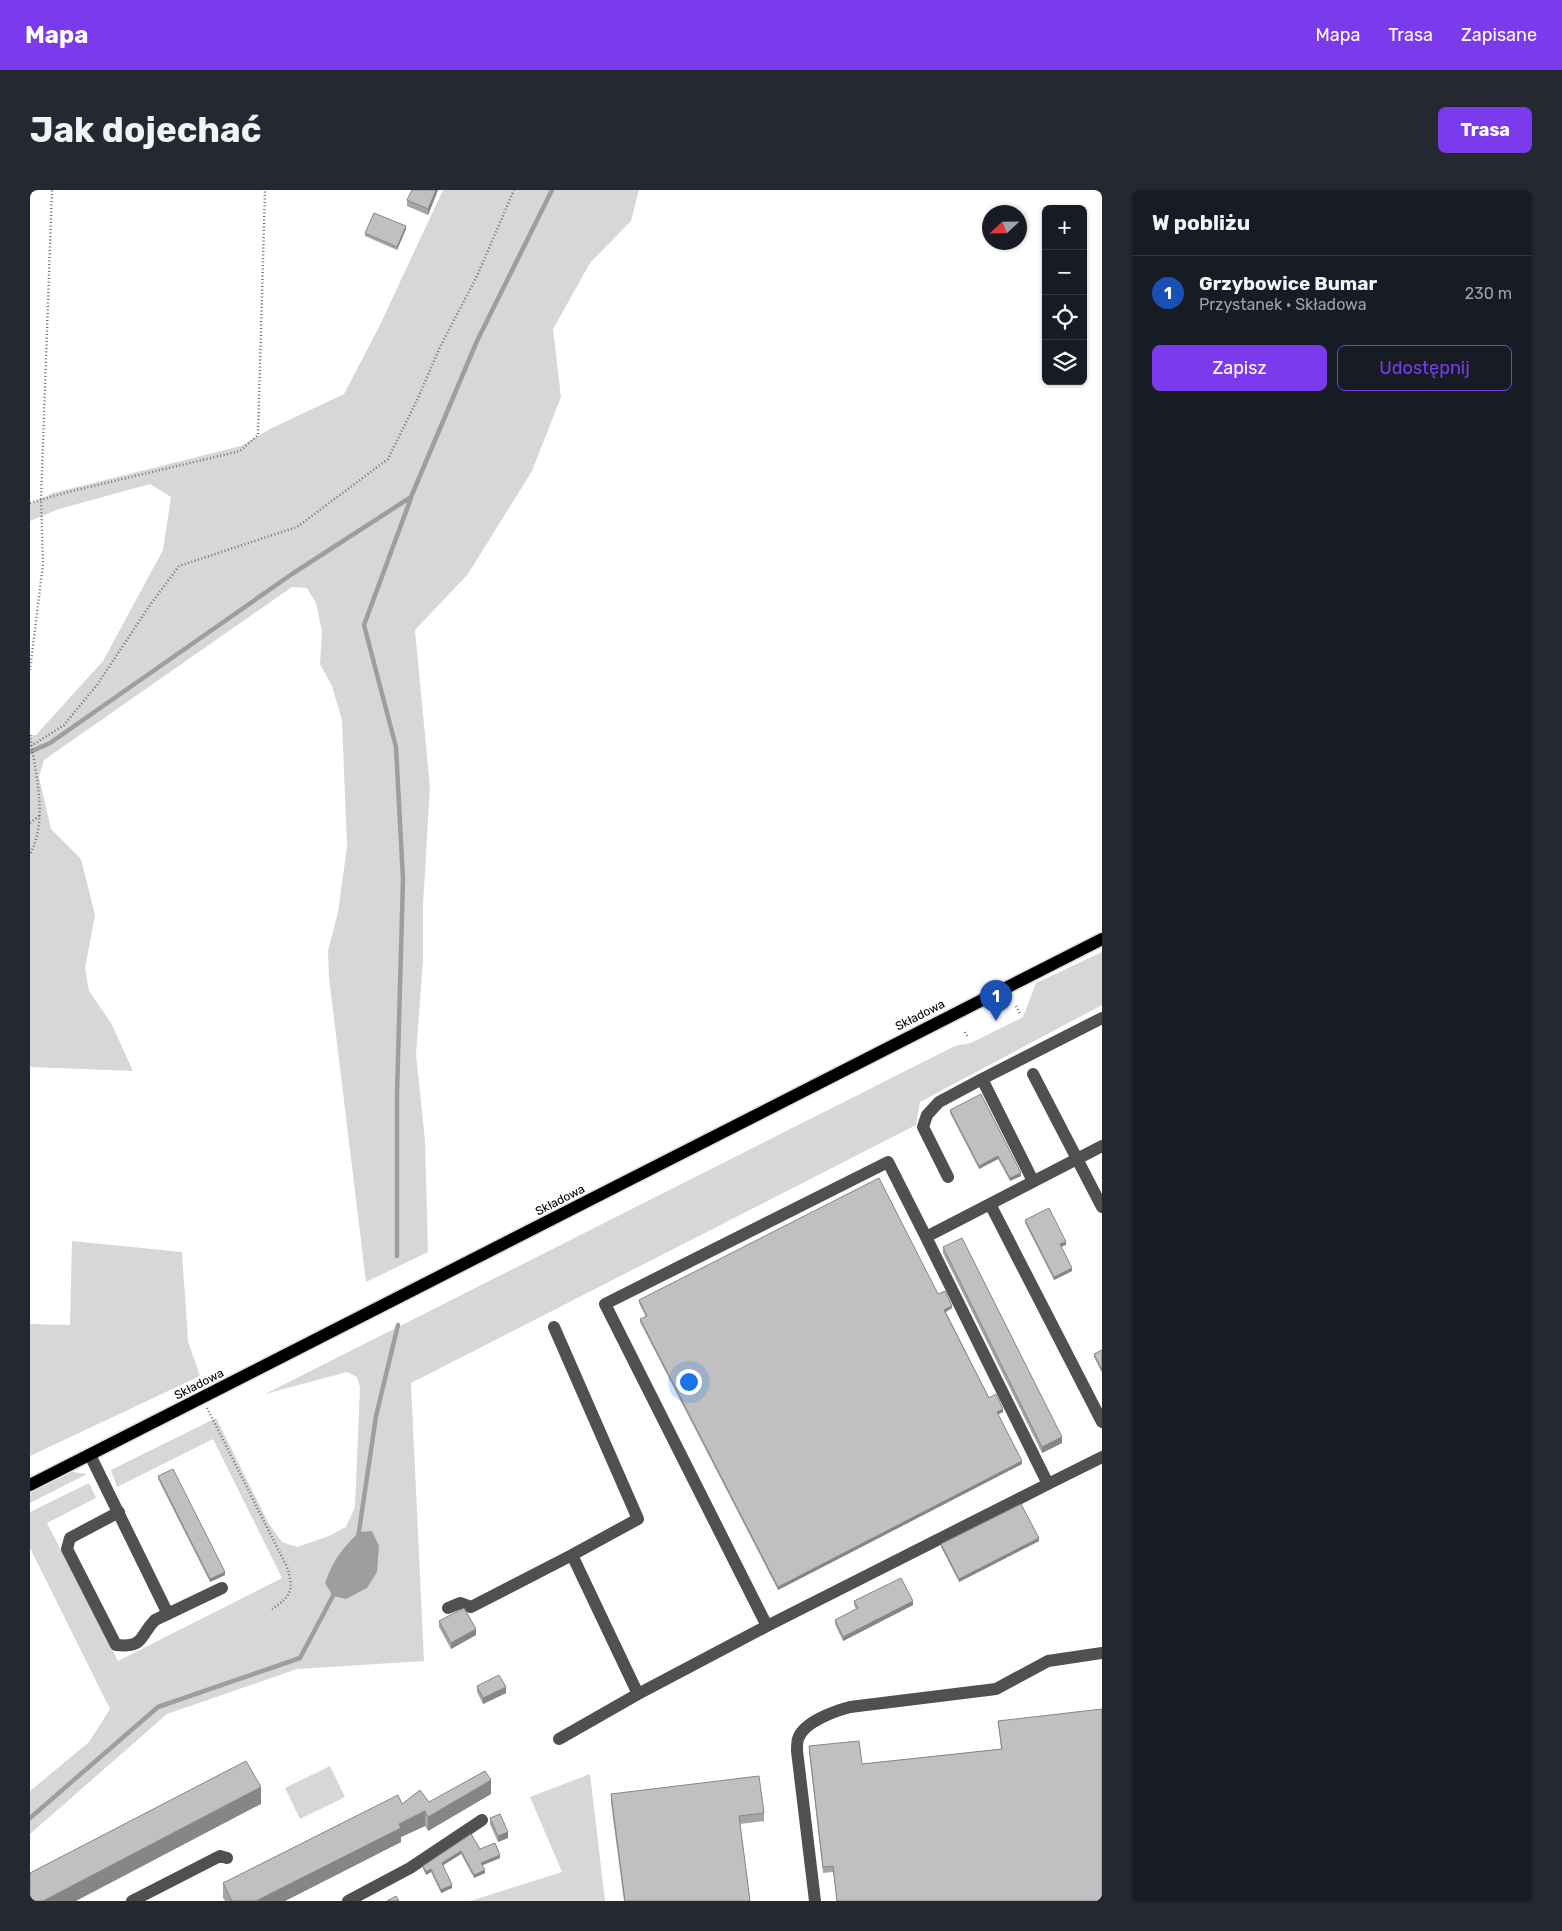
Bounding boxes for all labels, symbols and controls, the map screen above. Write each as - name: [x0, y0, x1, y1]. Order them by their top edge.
- text: Mapa: [25, 21, 88, 49]
- text: Mapa: [1315, 24, 1360, 46]
- text: Trasa: [1388, 24, 1433, 46]
- text: Zapisane: [1461, 24, 1537, 46]
- button: Trasa: [1438, 107, 1532, 153]
- text: Jak dojechać: [30, 109, 261, 151]
- north arrow: [982, 205, 1027, 250]
- map controls: [1042, 205, 1087, 385]
- button: +: [1042, 205, 1087, 250]
- text: W pobliżu: [1152, 210, 1250, 235]
- button: −: [1042, 250, 1087, 295]
- text: Grzybowice Bumar: [1199, 272, 1377, 295]
- text: 1: [1164, 284, 1172, 303]
- text: 230 m: [1465, 284, 1512, 303]
- button: locate: [1042, 295, 1087, 340]
- text: Przystanek · Składowa: [1199, 295, 1367, 314]
- button: layers: [1042, 340, 1087, 385]
- button: Zapisz: [1152, 345, 1327, 391]
- button: Udostępnij: [1337, 345, 1512, 391]
- pin: 1: [980, 980, 1012, 1021]
- street label: Składowa: [893, 997, 947, 1033]
- street label: Składowa: [533, 1182, 587, 1218]
- street label: Składowa: [172, 1366, 226, 1402]
- your location: [676, 1369, 702, 1395]

